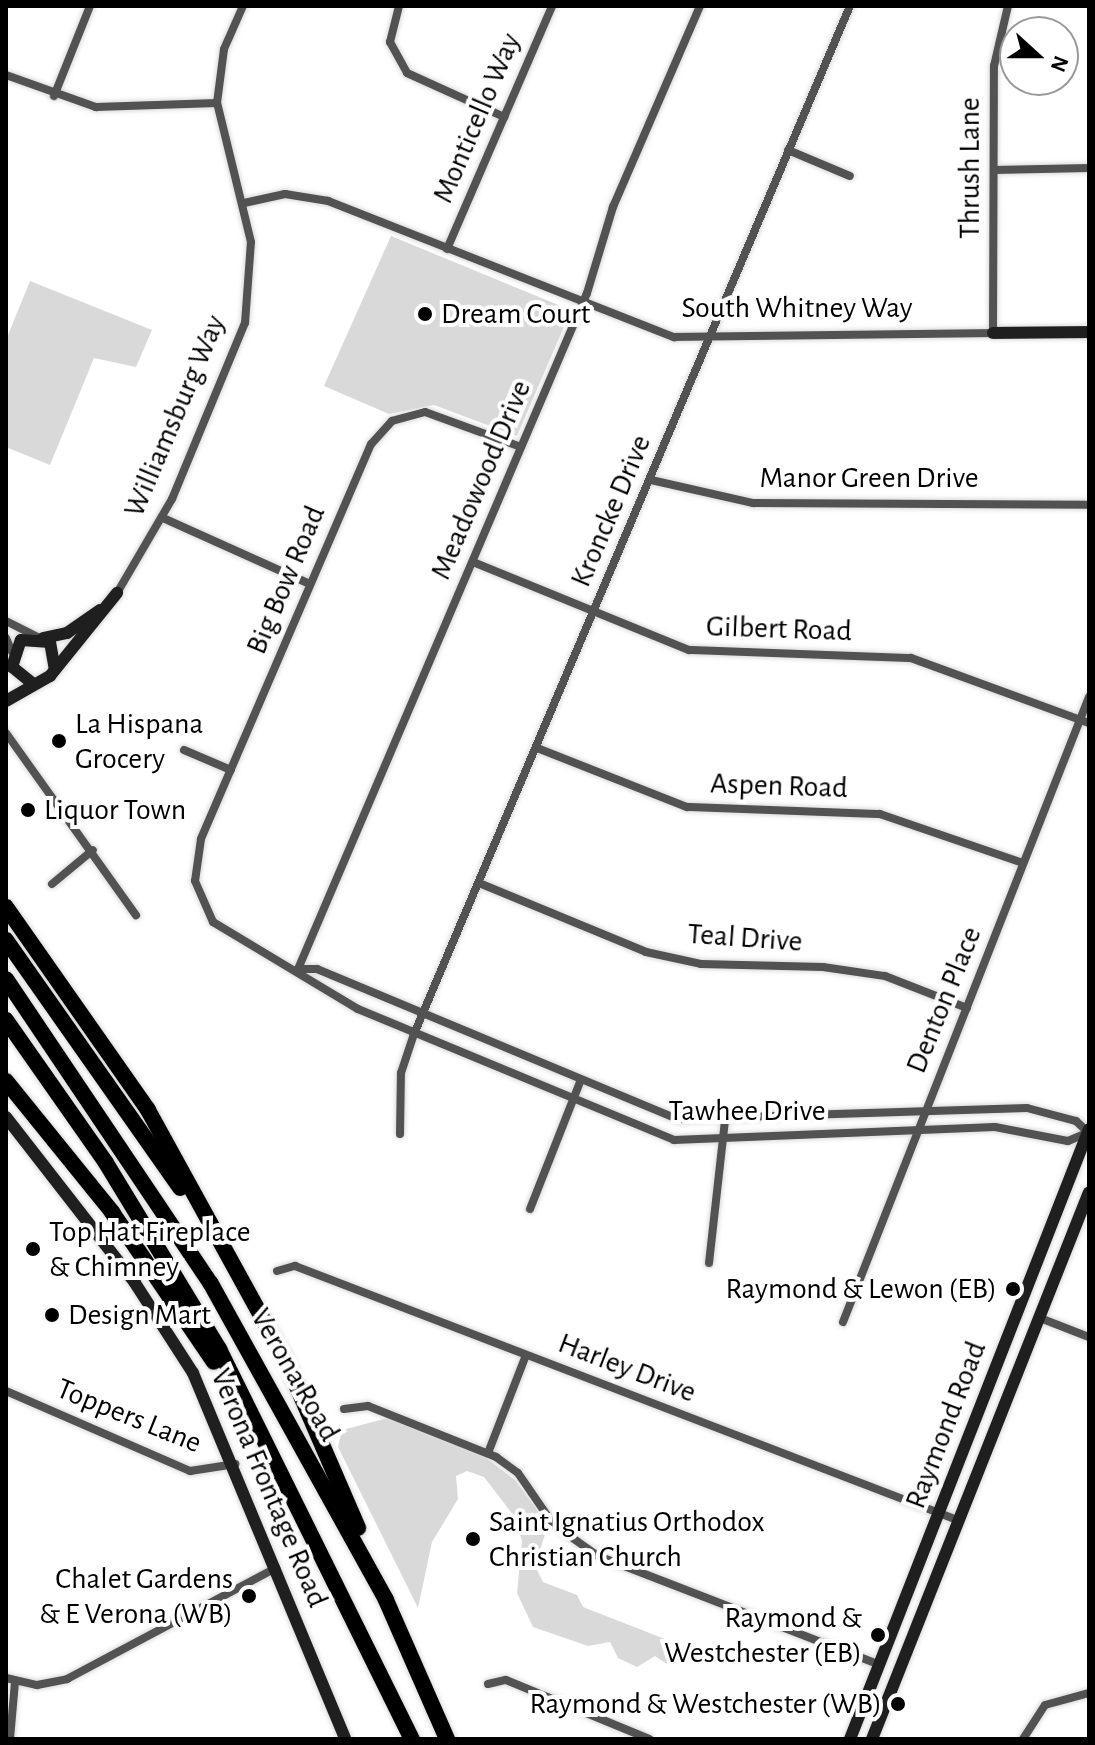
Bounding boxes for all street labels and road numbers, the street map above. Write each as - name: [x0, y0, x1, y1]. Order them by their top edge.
- street label: Monticello Way: [425, 28, 529, 208]
- street label: Thrush Lane: [952, 97, 988, 239]
- street label: South Whitney Way: [681, 290, 913, 326]
- street label: Williamsburg Way: [116, 310, 234, 522]
- street label: Meadowood Drive: [423, 375, 539, 585]
- street label: Kroncke Drive: [563, 430, 659, 592]
- street label: Manor Green Drive: [759, 460, 979, 496]
- street label: Big Bow Road: [239, 500, 333, 660]
- street label: Gilbert Road: [706, 608, 852, 650]
- street label: Aspen Road: [710, 766, 848, 806]
- street label: Teal Drive: [686, 916, 804, 960]
- street label: Denton Place: [898, 921, 990, 1079]
- street label: Tawhee Drive: [668, 1093, 826, 1129]
- street label: Verona Road: [243, 1302, 347, 1448]
- street label: Harley Drive: [553, 1325, 701, 1411]
- street label: Raymond Road: [898, 1336, 994, 1514]
- street label: Verona Frontage Road: [202, 1363, 336, 1613]
- street label: Toppers Lane: [51, 1371, 207, 1461]

